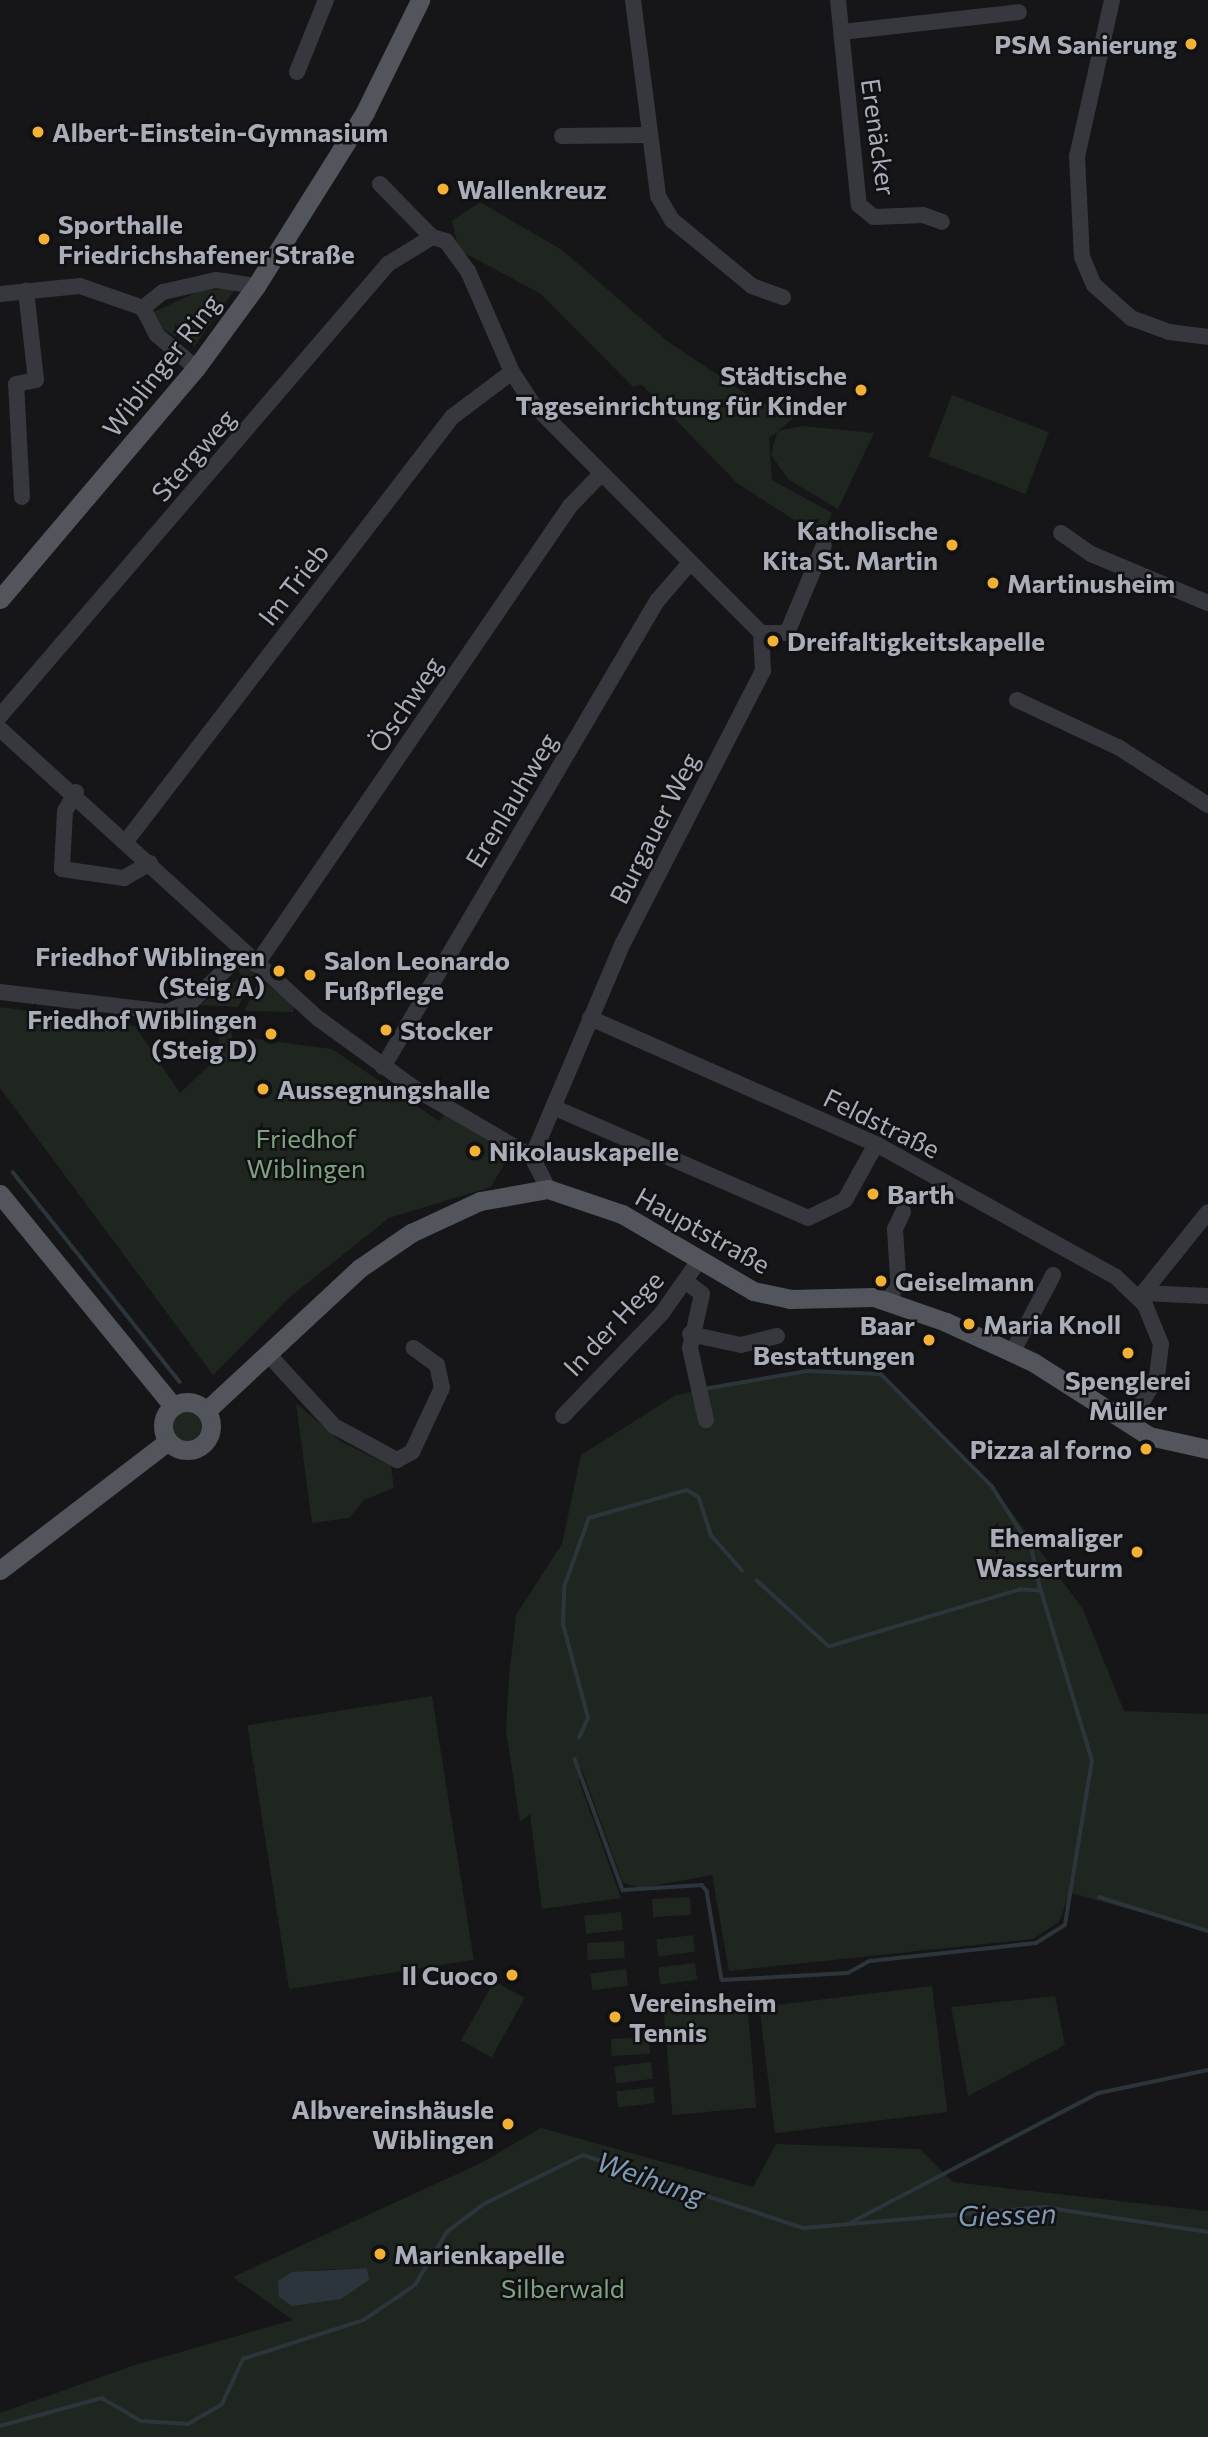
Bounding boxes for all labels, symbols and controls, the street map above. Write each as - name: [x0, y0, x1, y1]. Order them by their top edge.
- place label: PSM Sanierung: [994, 28, 1177, 60]
- marker: PSM Sanierung: [1183, 36, 1199, 52]
- street label: Erenäcker: [855, 76, 903, 198]
- place label: Albert-Einstein-Gymnasium: [52, 116, 388, 148]
- marker: Albert-Einstein-Gymnasium: [30, 124, 46, 140]
- place label: Wallenkreuz: [457, 173, 607, 205]
- marker: Wallenkreuz: [435, 181, 451, 197]
- place label: Sporthalle Friedrichshafener Straße: [58, 208, 355, 270]
- marker: Sporthalle Friedrichshafener Straße: [36, 231, 52, 247]
- street label: Wiblinger Ring: [96, 287, 226, 443]
- place label: Städtische Tageseinrichtung für Kinder: [516, 359, 847, 420]
- marker: Städtische Tageseinrichtung für Kinder: [853, 382, 869, 398]
- street label: Stergweg: [145, 403, 241, 507]
- place label: Katholische Kita St. Martin: [762, 514, 938, 576]
- street label: Im Trieb: [251, 537, 335, 631]
- marker: Katholische Kita St. Martin: [944, 537, 960, 553]
- place label: Martinusheim: [1007, 567, 1175, 599]
- marker: Martinusheim: [985, 575, 1001, 591]
- place label: Dreifaltigkeitskapelle: [787, 625, 1045, 657]
- marker: Dreifaltigkeitskapelle: [765, 633, 781, 649]
- street label: Öschweg: [362, 650, 448, 758]
- street label: Erenlauhweg: [459, 727, 563, 873]
- street label: Burgauer Weg: [603, 747, 705, 909]
- place label: Friedhof Wiblingen (Steig A): [35, 940, 265, 1002]
- place label: Salon Leonardo Fußpflege: [324, 944, 510, 1006]
- marker: Friedhof Wiblingen (Steig A): [271, 963, 287, 979]
- marker: Salon Leonardo Fußpflege: [302, 967, 318, 983]
- place label: Friedhof Wiblingen (Steig D): [27, 1003, 257, 1064]
- place label: Stocker: [400, 1014, 493, 1046]
- marker: Stocker: [378, 1022, 394, 1038]
- marker: Friedhof Wiblingen (Steig D): [263, 1026, 279, 1042]
- place label: Aussegnungshalle: [277, 1073, 490, 1105]
- marker: Aussegnungshalle: [255, 1081, 271, 1097]
- street label: Feldstraße: [819, 1082, 945, 1164]
- park label: Friedhof Wiblingen: [246, 1122, 366, 1184]
- place label: Nikolauskapelle: [489, 1135, 679, 1167]
- marker: Nikolauskapelle: [467, 1143, 483, 1159]
- place label: Barth: [887, 1178, 955, 1210]
- street label: Hauptstraße: [630, 1180, 776, 1280]
- marker: Barth: [865, 1186, 881, 1202]
- street label: In der Hege: [557, 1264, 669, 1382]
- place label: Geiselmann: [895, 1265, 1034, 1297]
- marker: Geiselmann: [873, 1273, 889, 1289]
- place label: Maria Knoll: [983, 1308, 1121, 1340]
- place label: Baar Bestattungen: [753, 1309, 915, 1370]
- marker: Maria Knoll: [961, 1316, 977, 1332]
- marker: Baar Bestattungen: [921, 1332, 937, 1348]
- marker: Spenglerei Müller: [1120, 1345, 1136, 1361]
- place label: Spenglerei Müller: [1065, 1364, 1191, 1426]
- place label: Pizza al forno: [970, 1433, 1132, 1465]
- marker: Pizza al forno: [1138, 1441, 1154, 1457]
- place label: Ehemaliger Wasserturm: [976, 1521, 1123, 1582]
- marker: Ehemaliger Wasserturm: [1129, 1544, 1145, 1560]
- place label: Il Cuoco: [402, 1959, 498, 1991]
- marker: Il Cuoco: [504, 1967, 520, 1983]
- place label: Vereinsheim Tennis: [629, 1986, 776, 2048]
- marker: Vereinsheim Tennis: [607, 2009, 623, 2025]
- place label: Albvereinshäusle Wiblingen: [291, 2093, 494, 2154]
- marker: Albvereinshäusle Wiblingen: [500, 2116, 516, 2132]
- water label: Weihung: [593, 2144, 709, 2212]
- water label: Giessen: [957, 2195, 1057, 2233]
- place label: Marienkapelle: [394, 2238, 565, 2270]
- marker: Marienkapelle: [372, 2246, 388, 2262]
- park label: Silberwald: [501, 2272, 625, 2304]

